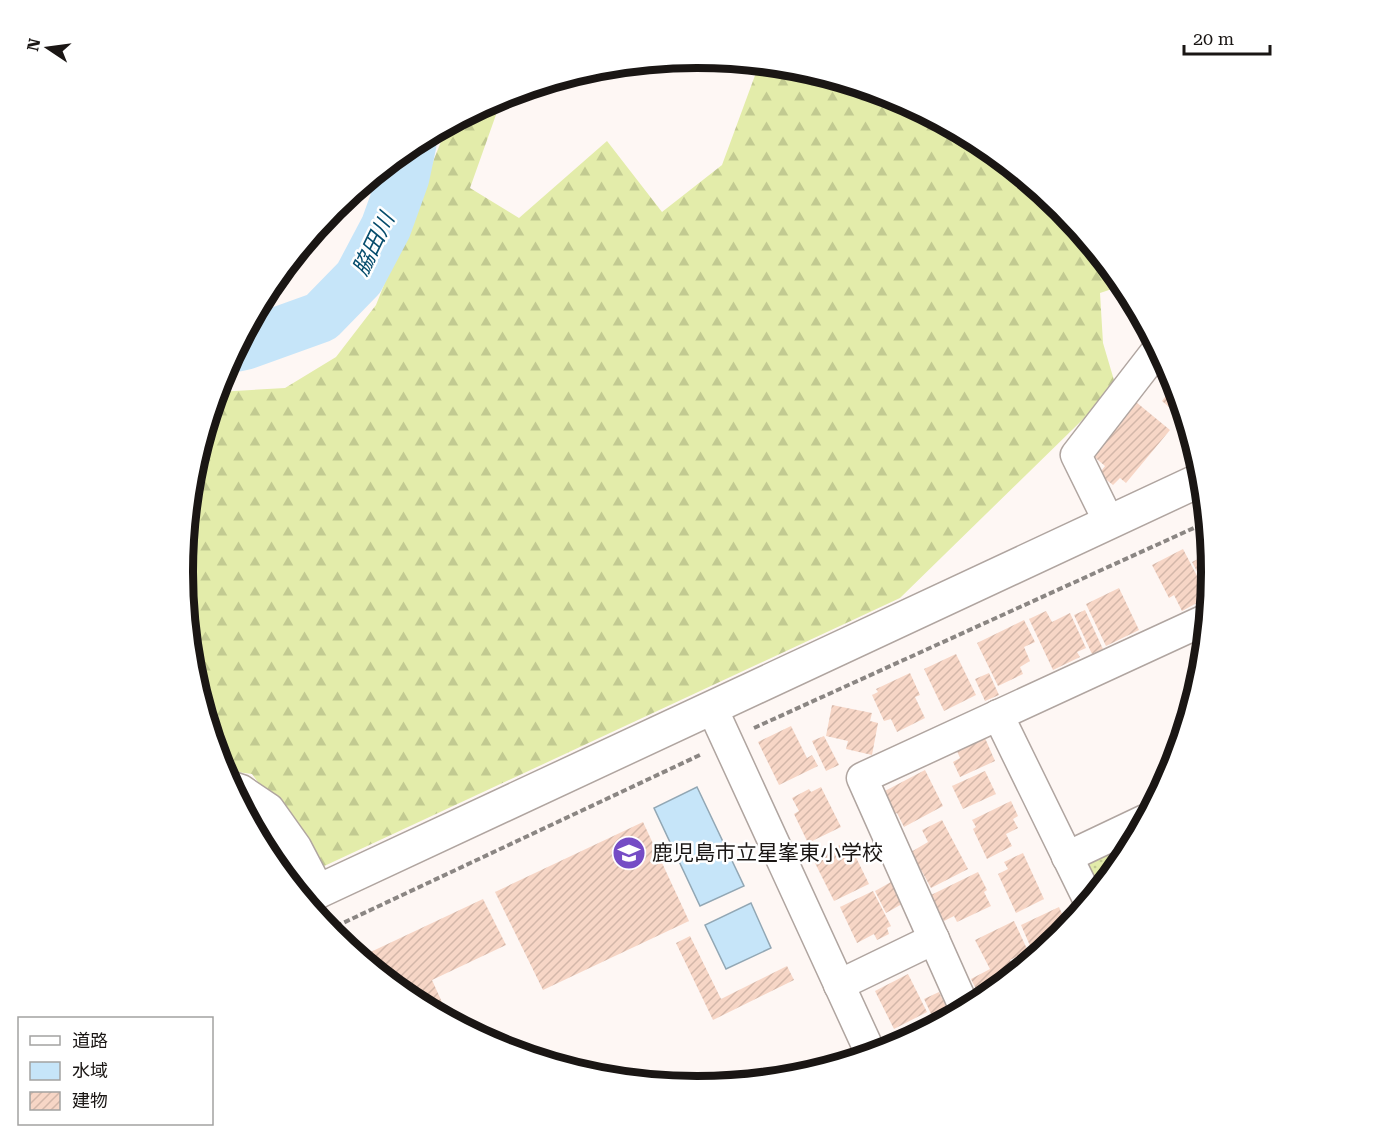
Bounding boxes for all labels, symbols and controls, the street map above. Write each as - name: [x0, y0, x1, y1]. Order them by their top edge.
- north arrow: [18, 18, 78, 78]
- scale bar: [1184, 18, 1270, 56]
- text: 20 m: [1193, 28, 1234, 49]
- text: N: [23, 37, 45, 53]
- water label: 脇田川: [348, 207, 400, 279]
- school or university icon: 鹿児島市立星峯東小学校: [611, 835, 647, 871]
- place label: 鹿児島市立星峯東小学校: [652, 841, 883, 865]
- legend: [18, 1017, 213, 1125]
- text: 道路: [72, 1030, 108, 1051]
- text: 水域: [72, 1060, 108, 1081]
- text: 建物: [72, 1090, 108, 1111]

